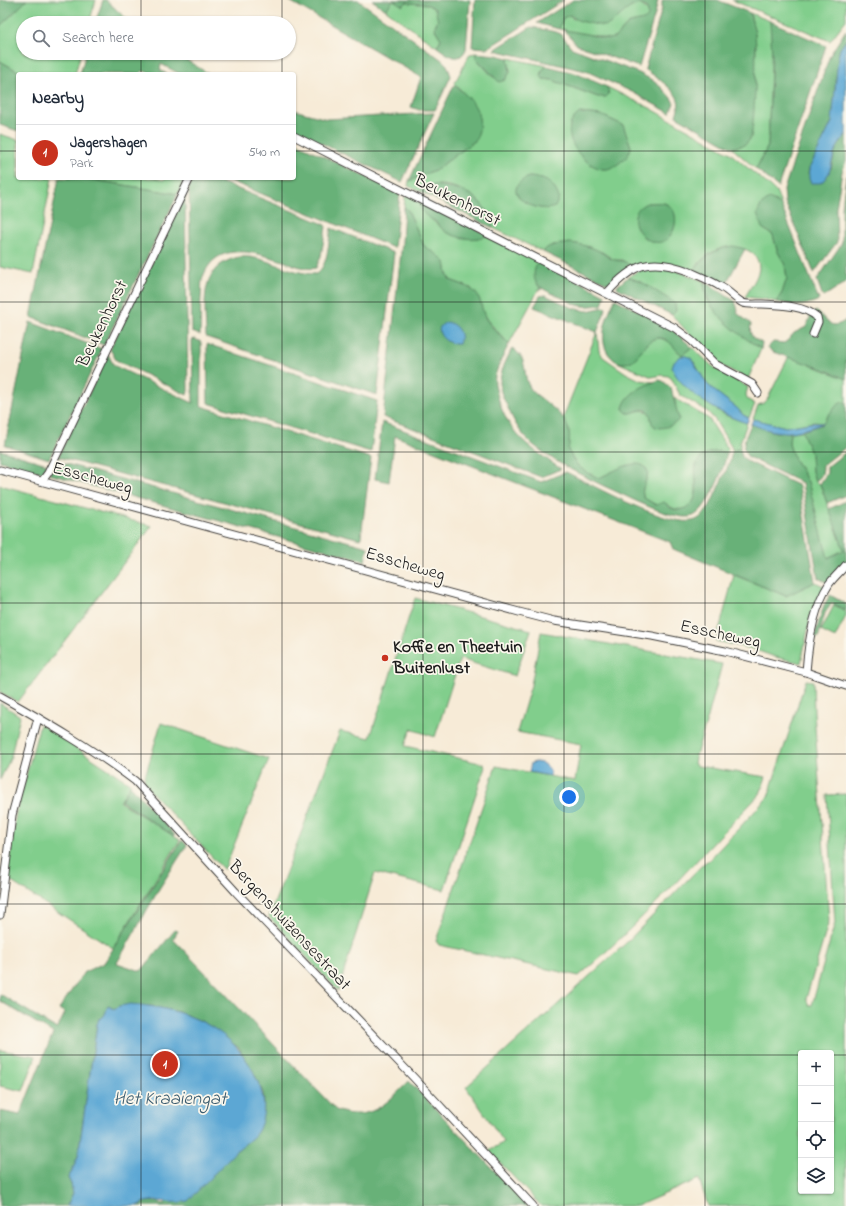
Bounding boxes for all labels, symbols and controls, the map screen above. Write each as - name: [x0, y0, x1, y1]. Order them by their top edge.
- search box: [16, 16, 296, 60]
- icon: search: [30, 27, 52, 49]
- text: Search here: [62, 27, 134, 49]
- text: Nearby: [32, 86, 84, 111]
- text: Jagershagen: [70, 132, 147, 154]
- text: 1: [43, 143, 47, 162]
- text: 540 m: [248, 143, 280, 162]
- text: Park: [70, 154, 94, 173]
- street label: Beukenhorst: [408, 168, 505, 234]
- street label: Beukenhorst: [70, 276, 135, 373]
- street label: Esscheweg: [49, 456, 135, 503]
- street label: Esscheweg: [362, 541, 448, 590]
- street label: Esscheweg: [677, 614, 763, 657]
- place label: Koffie en Theetuin Buitenlust: [392, 635, 522, 682]
- marker: Koffie en Theetuin Buitenlust: [380, 653, 390, 663]
- your location: [559, 787, 579, 807]
- street label: Bergenshuizensestraat: [220, 854, 356, 998]
- pin: 1: [152, 1049, 178, 1079]
- map controls: [798, 1050, 834, 1194]
- button: +: [798, 1050, 834, 1086]
- water label: Het Kraaiengat: [114, 1086, 228, 1114]
- button: −: [798, 1086, 834, 1122]
- button: locate: [798, 1122, 834, 1158]
- button: layers: [798, 1158, 834, 1194]

